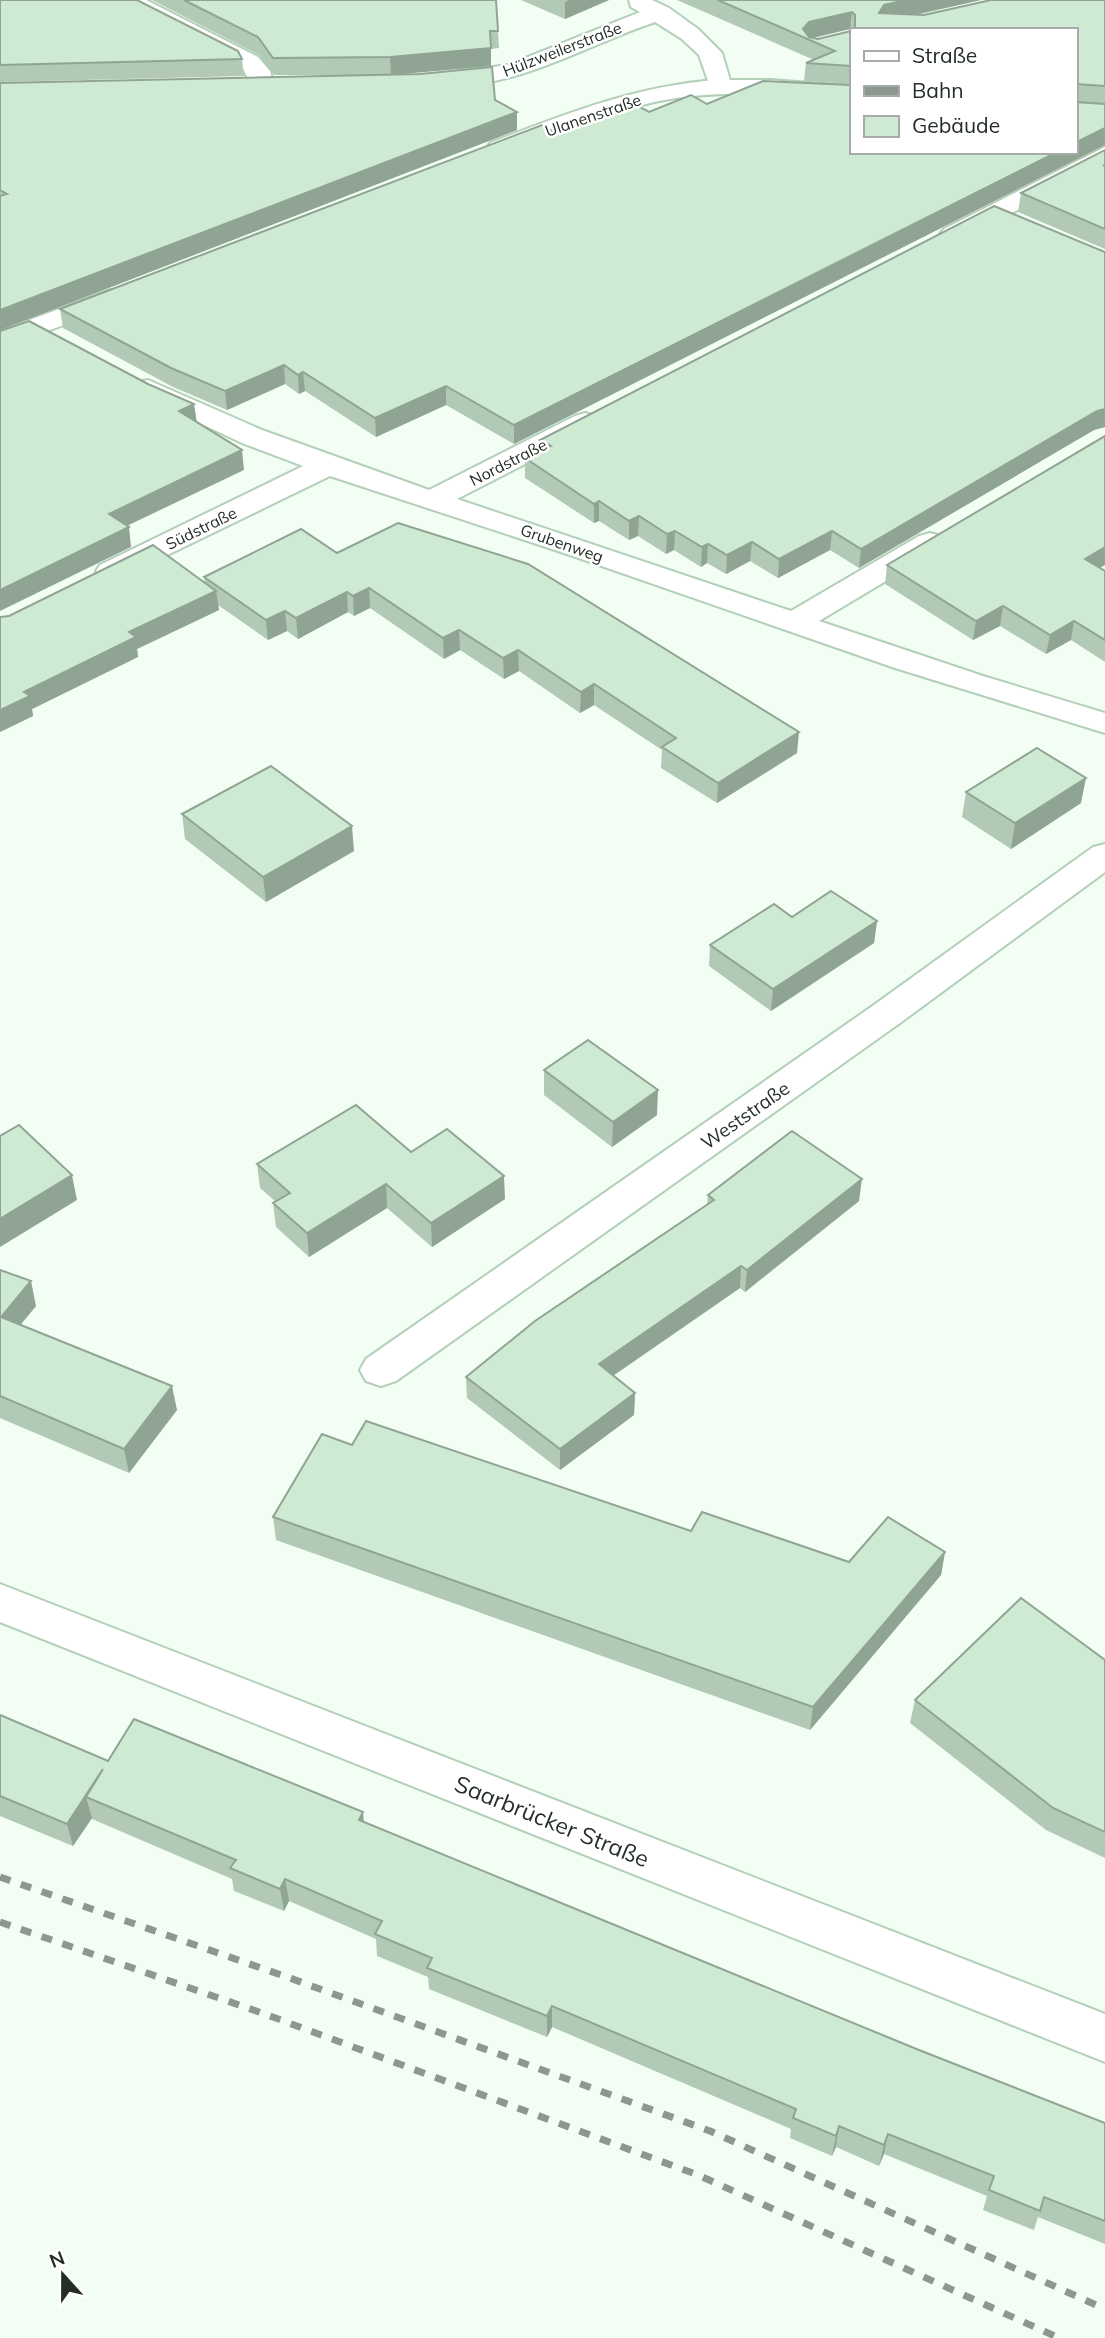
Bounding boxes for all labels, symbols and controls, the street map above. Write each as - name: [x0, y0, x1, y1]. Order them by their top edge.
- street label: Hülzweilerstraße: [500, 17, 624, 81]
- legend: [850, 28, 1077, 154]
- text: Straße: [912, 42, 977, 68]
- text: Bahn: [912, 77, 964, 103]
- street label: Ulanenstraße: [542, 89, 644, 141]
- text: Gebäude: [912, 112, 1000, 138]
- street label: Nordstraße: [466, 434, 550, 490]
- street label: Südstraße: [162, 502, 240, 554]
- street label: Grubenweg: [518, 519, 606, 567]
- street label: Weststraße: [696, 1076, 794, 1154]
- street label: Saarbrücker Straße: [451, 1769, 653, 1873]
- north arrow: [28, 2240, 98, 2310]
- text: N: [46, 2245, 68, 2273]

